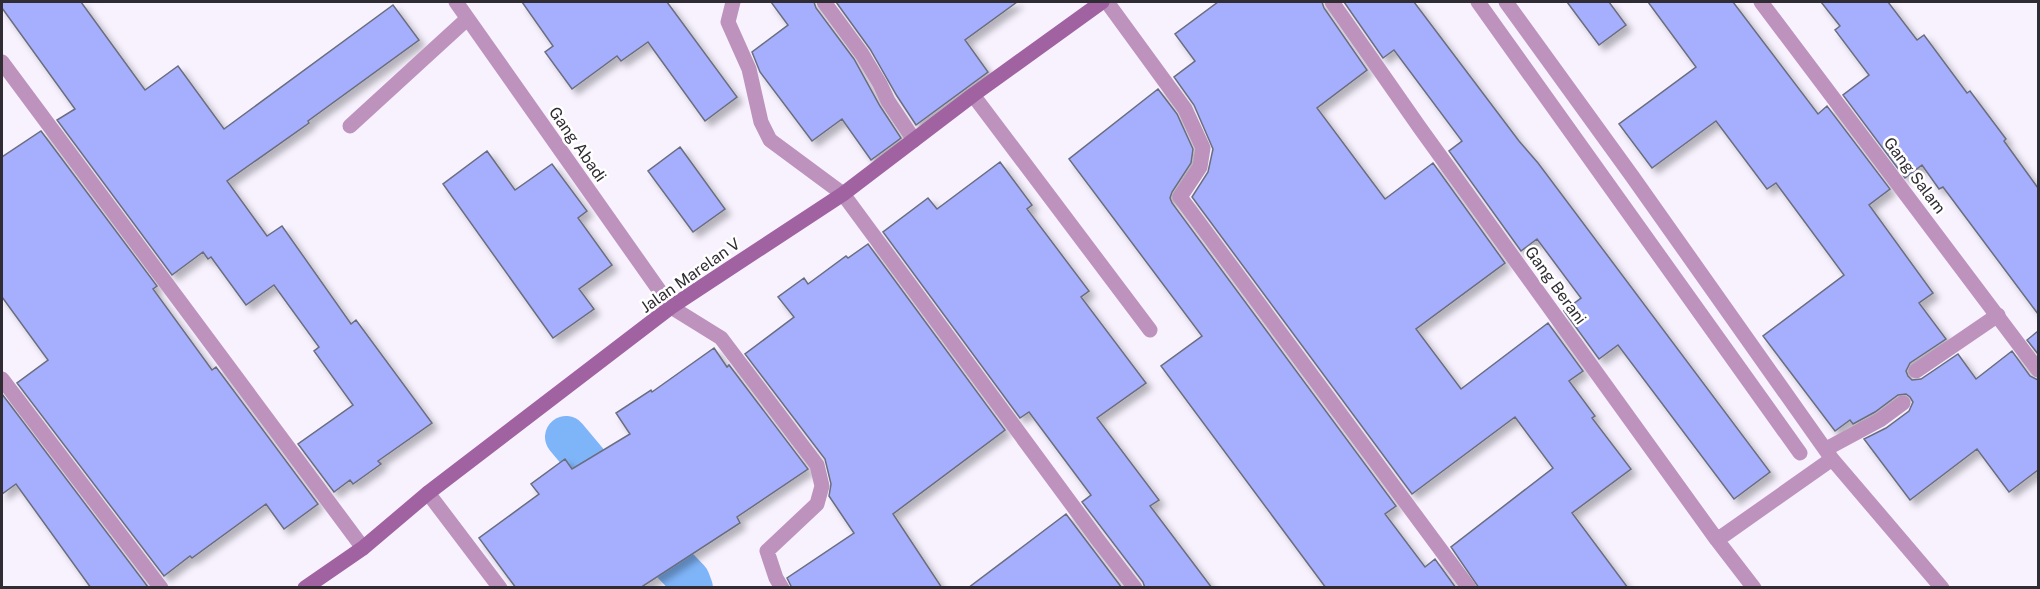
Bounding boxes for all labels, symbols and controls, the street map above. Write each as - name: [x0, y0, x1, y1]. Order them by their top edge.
- street label: Gang Abadi: [545, 103, 610, 185]
- street label: Gang Salam: [1880, 133, 1949, 217]
- street label: Jalan Marelan V: [637, 234, 744, 317]
- street label: Gang Berani: [1521, 243, 1590, 328]

